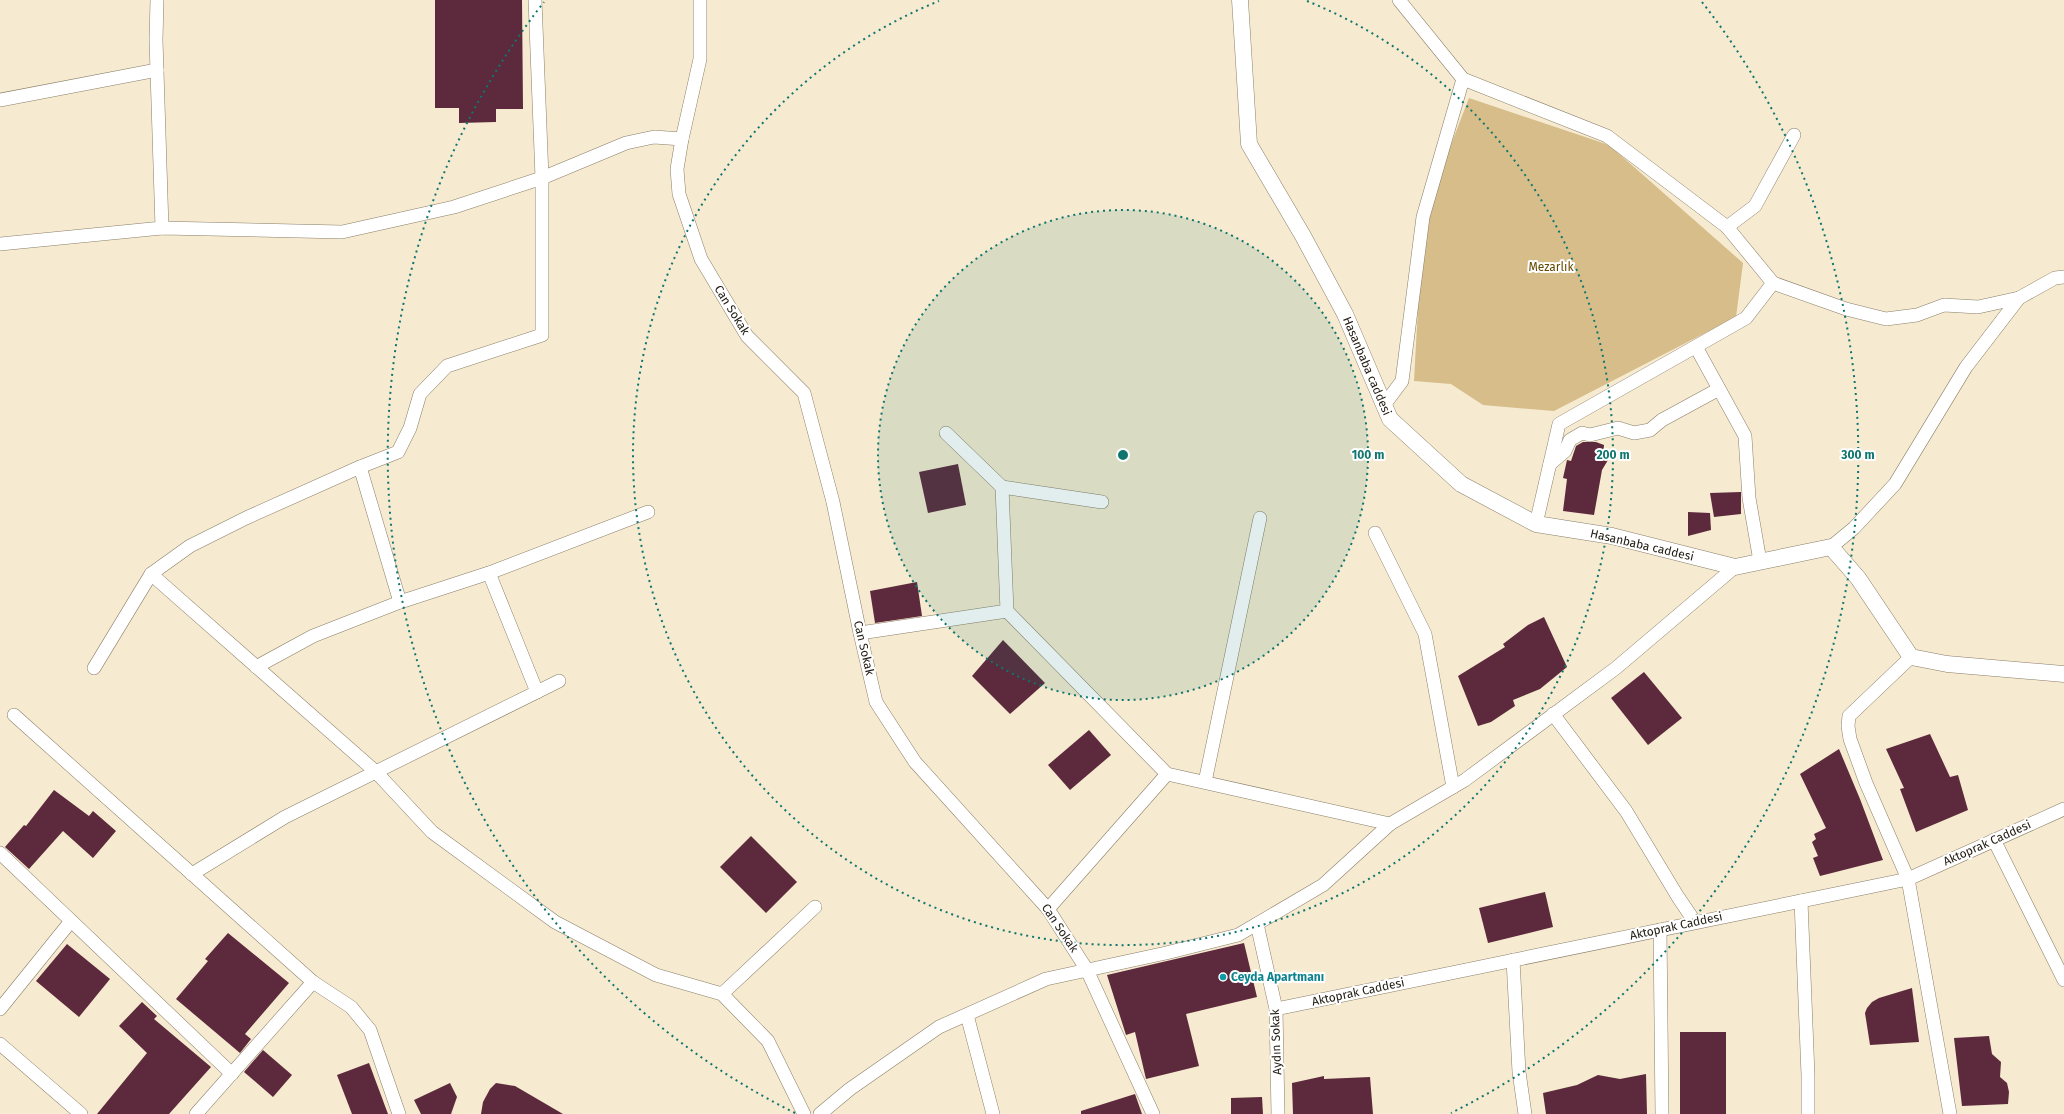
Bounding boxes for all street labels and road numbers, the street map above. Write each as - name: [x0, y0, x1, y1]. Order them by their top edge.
- street label: Can Sokak: [711, 283, 753, 338]
- street label: Hasanbaba caddesi: [1340, 315, 1394, 417]
- street label: Hasanbaba caddesi: [1589, 526, 1695, 564]
- street label: Can Sokak: [851, 619, 877, 677]
- street label: Aktoprak Caddesi: [1941, 817, 2033, 869]
- street label: Can Sokak: [1039, 901, 1082, 956]
- street label: Aktoprak Caddesi: [1628, 909, 1724, 943]
- street label: Aktoprak Caddesi: [1310, 975, 1406, 1009]
- street label: Aydın Sokak: [1268, 1008, 1284, 1075]

